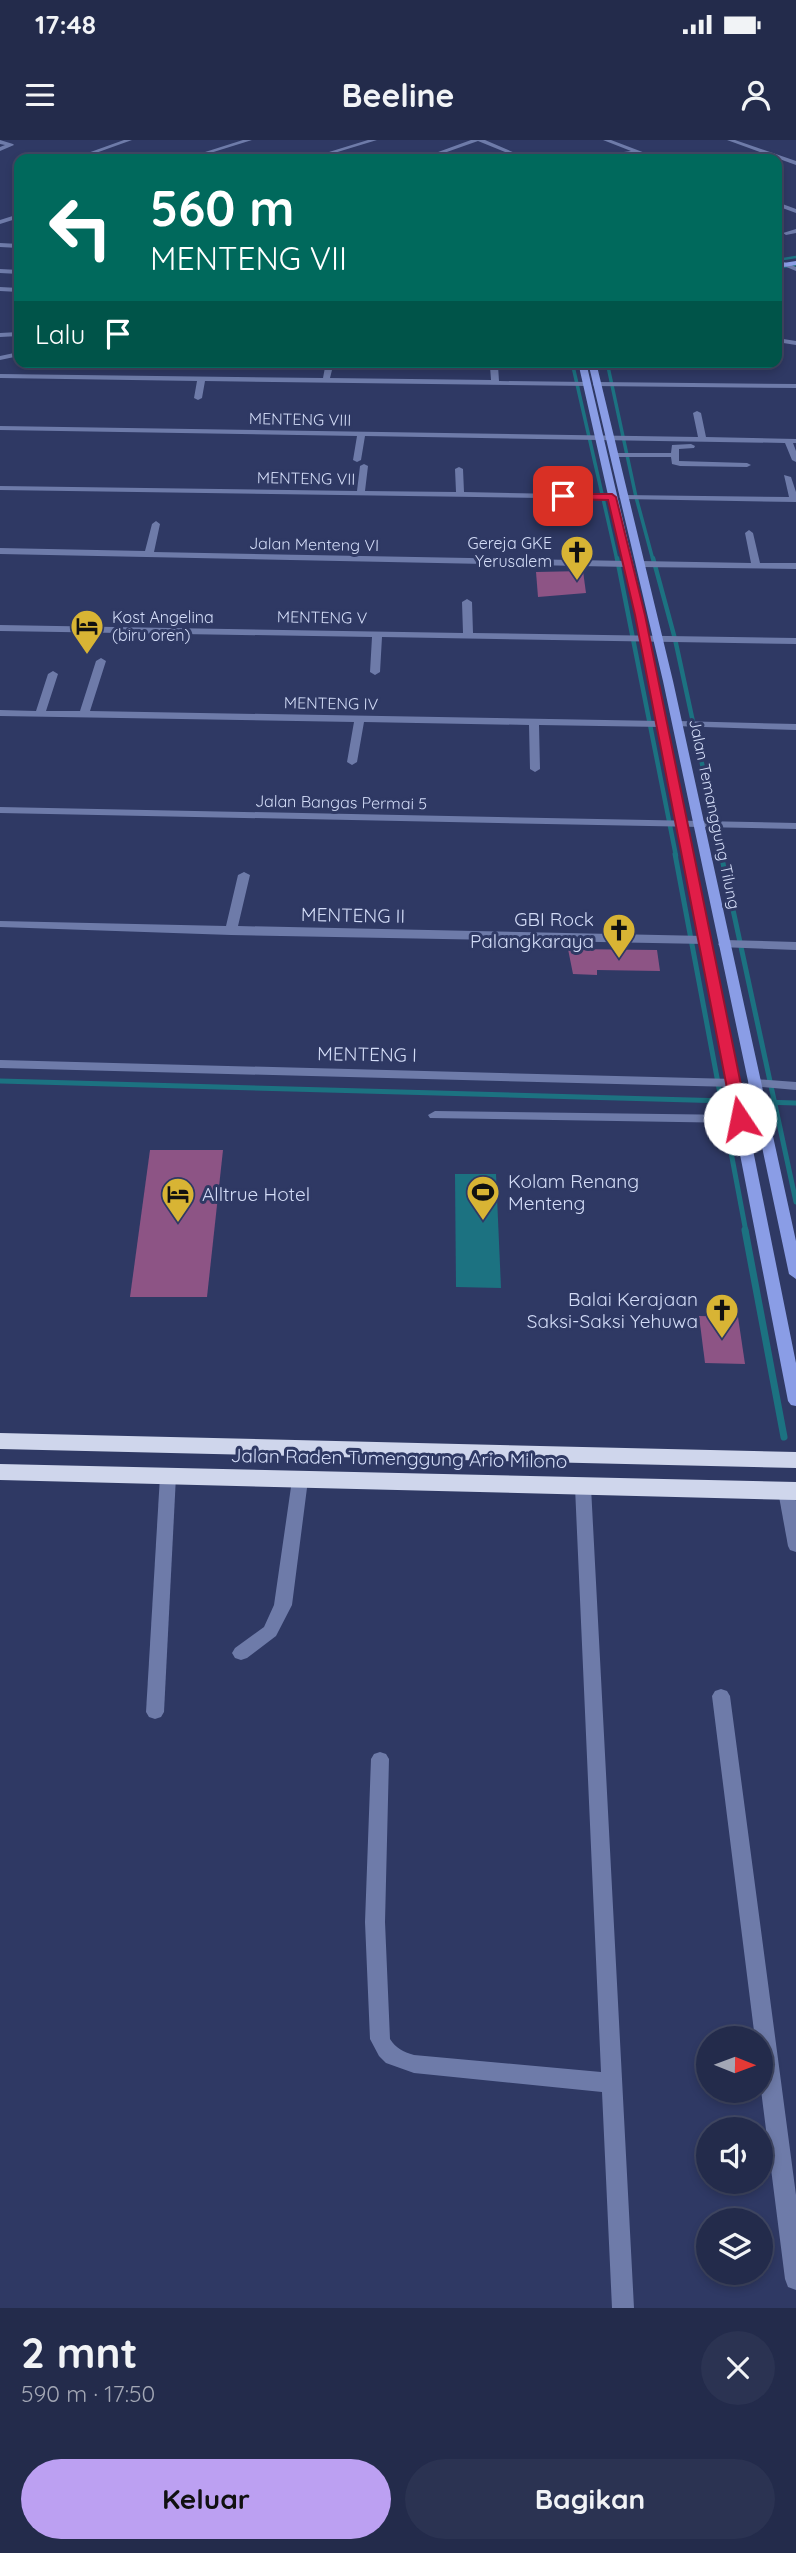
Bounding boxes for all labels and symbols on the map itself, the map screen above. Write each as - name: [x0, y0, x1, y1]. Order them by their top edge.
- street label: MENTENG VIII: [249, 408, 351, 430]
- pin: [533, 466, 593, 526]
- street label: MENTENG VII: [257, 467, 355, 489]
- street label: Jalan Menteng VI: [249, 533, 379, 555]
- place label: Gereja GKE Yerusalem: [468, 533, 552, 571]
- church icon: Gereja GKE Yerusalem: [558, 533, 596, 582]
- street label: MENTENG V: [277, 606, 368, 628]
- hotel icon: Kost Angelina (biru oren): [68, 607, 106, 656]
- place label: Kost Angelina (biru oren): [112, 607, 214, 645]
- street label: MENTENG IV: [284, 692, 379, 714]
- street label: Jalan Temanggung Tilung: [685, 717, 745, 911]
- street label: Jalan Bangas Permai 5: [255, 791, 427, 813]
- street label: MENTENG II: [301, 902, 405, 928]
- place label: GBI Rock Palangkaraya: [470, 907, 594, 953]
- church icon: GBI Rock Palangkaraya: [600, 911, 638, 960]
- street label: MENTENG I: [317, 1041, 417, 1067]
- position arrow: [703, 1082, 777, 1156]
- place label: Kolam Renang Menteng: [508, 1169, 639, 1215]
- sports icon: Kolam Renang Menteng: [464, 1173, 502, 1222]
- hotel icon: Alltrue Hotel: [159, 1175, 197, 1224]
- place label: Alltrue Hotel: [202, 1182, 310, 1206]
- place label: Balai Kerajaan Saksi-Saksi Yehuwa: [527, 1287, 698, 1333]
- church icon: Balai Kerajaan Saksi-Saksi Yehuwa: [703, 1291, 741, 1340]
- street label: Jalan Raden Tumenggung Ario Milono: [230, 1443, 568, 1473]
- north arrow: [696, 2026, 774, 2104]

